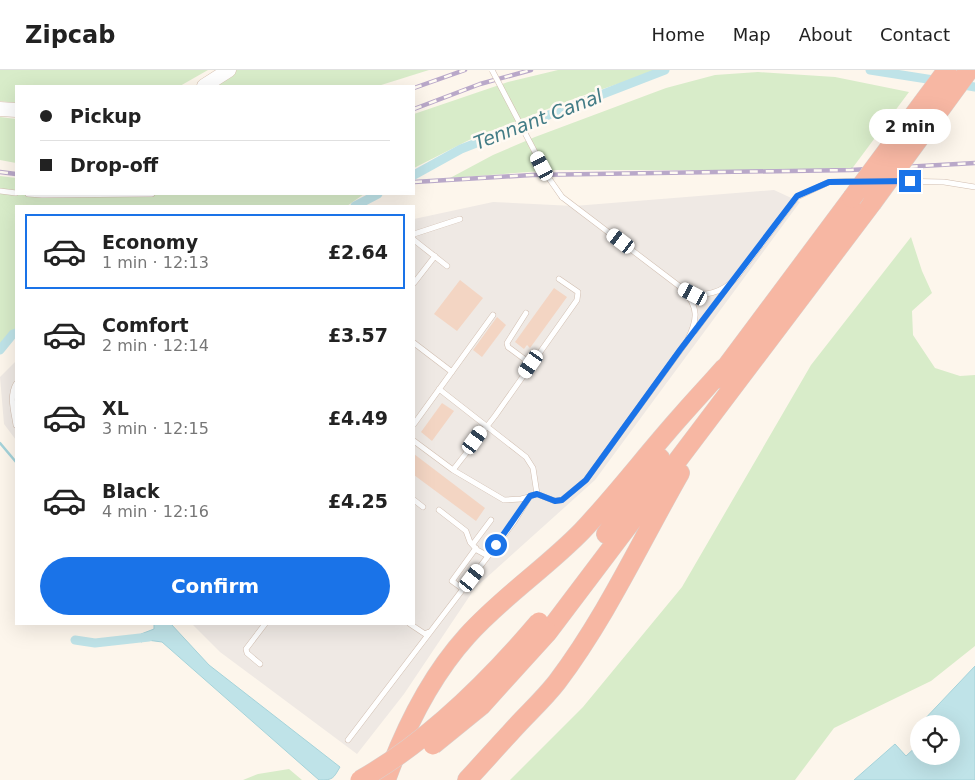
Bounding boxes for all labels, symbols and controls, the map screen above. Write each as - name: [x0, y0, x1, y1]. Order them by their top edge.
- text: Zipcab: [25, 21, 115, 49]
- text: Home: [652, 24, 705, 45]
- text: Map: [733, 24, 771, 45]
- text: About: [799, 24, 852, 45]
- text: Contact: [880, 24, 950, 45]
- water label: Tennant Canal: [471, 84, 606, 154]
- text: Pickup: [70, 105, 141, 127]
- callout: 2 min: [869, 108, 951, 144]
- text: 2 min: [885, 117, 935, 136]
- car: [528, 149, 555, 183]
- text: Drop-off: [70, 154, 158, 176]
- route end: [899, 170, 921, 192]
- car: [604, 226, 637, 256]
- icon: car: [42, 229, 87, 274]
- text: Economy: [102, 231, 198, 253]
- text: £2.64: [328, 241, 388, 263]
- text: 1 min · 12:13: [102, 253, 209, 272]
- car: [676, 281, 709, 307]
- icon: car: [42, 312, 87, 357]
- text: Comfort: [102, 314, 189, 336]
- text: £3.57: [328, 324, 388, 346]
- text: 2 min · 12:14: [102, 336, 209, 355]
- car: [516, 347, 545, 381]
- icon: car: [42, 395, 87, 440]
- text: XL: [102, 397, 129, 419]
- text: £4.49: [328, 407, 388, 429]
- text: 3 min · 12:15: [102, 419, 209, 438]
- car: [460, 423, 489, 457]
- icon: car: [42, 478, 87, 523]
- text: Black: [102, 480, 160, 502]
- text: £4.25: [328, 490, 388, 512]
- text: 4 min · 12:16: [102, 502, 209, 521]
- route start: [485, 534, 507, 556]
- button: Confirm: [40, 557, 390, 615]
- car: [456, 562, 487, 594]
- map controls: [910, 715, 960, 765]
- button: locate: [910, 715, 960, 765]

